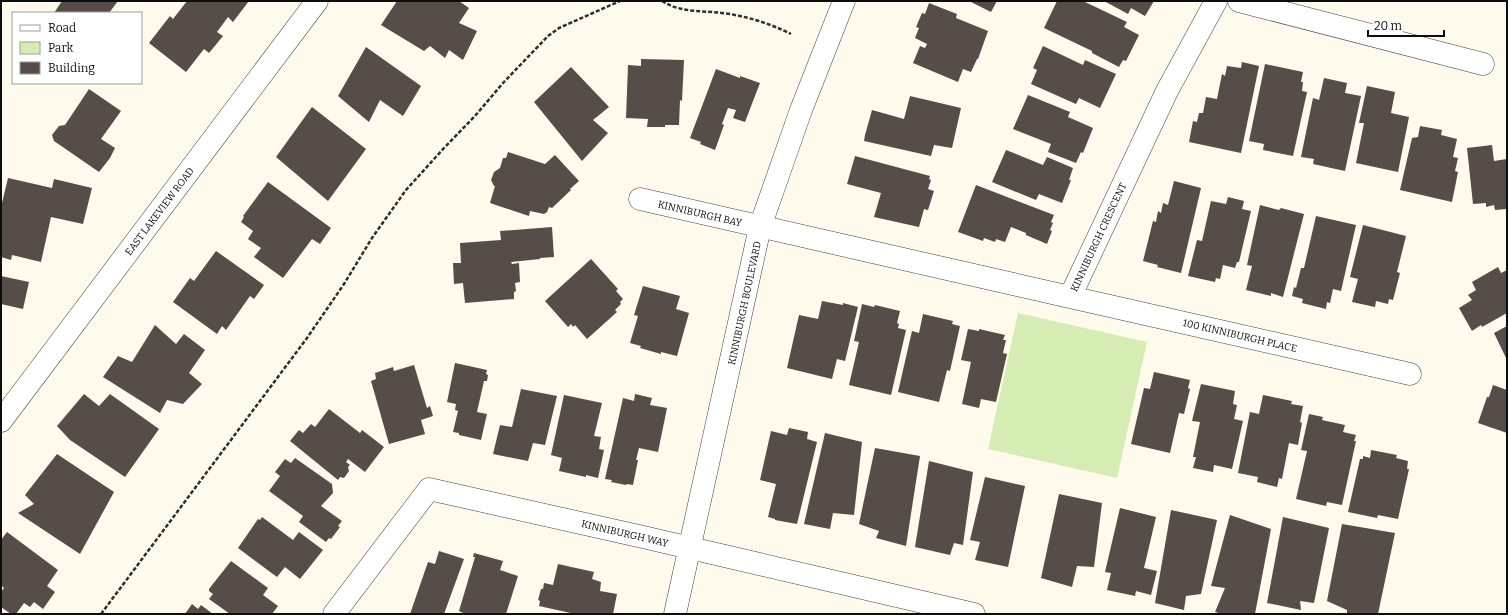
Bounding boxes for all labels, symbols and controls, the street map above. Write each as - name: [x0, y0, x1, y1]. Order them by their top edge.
- legend: [12, 12, 142, 84]
- scale bar: [1368, 12, 1444, 38]
- text: 20 m: [1374, 19, 1403, 33]
- text: Road: [48, 21, 76, 35]
- text: Park: [48, 41, 74, 55]
- text: Building: [48, 61, 95, 75]
- street label: EAST LAKEVIEW ROAD: [123, 165, 197, 258]
- street label: KINNIBURGH CRESCENT: [1068, 181, 1129, 294]
- street label: KINNIBURGH BAY: [657, 198, 744, 230]
- street label: KINNIBURGH BOULEVARD: [726, 240, 764, 366]
- street label: 100 KINNIBURGH PLACE: [1182, 317, 1298, 355]
- street label: KINNIBURGH WAY: [580, 518, 670, 550]

